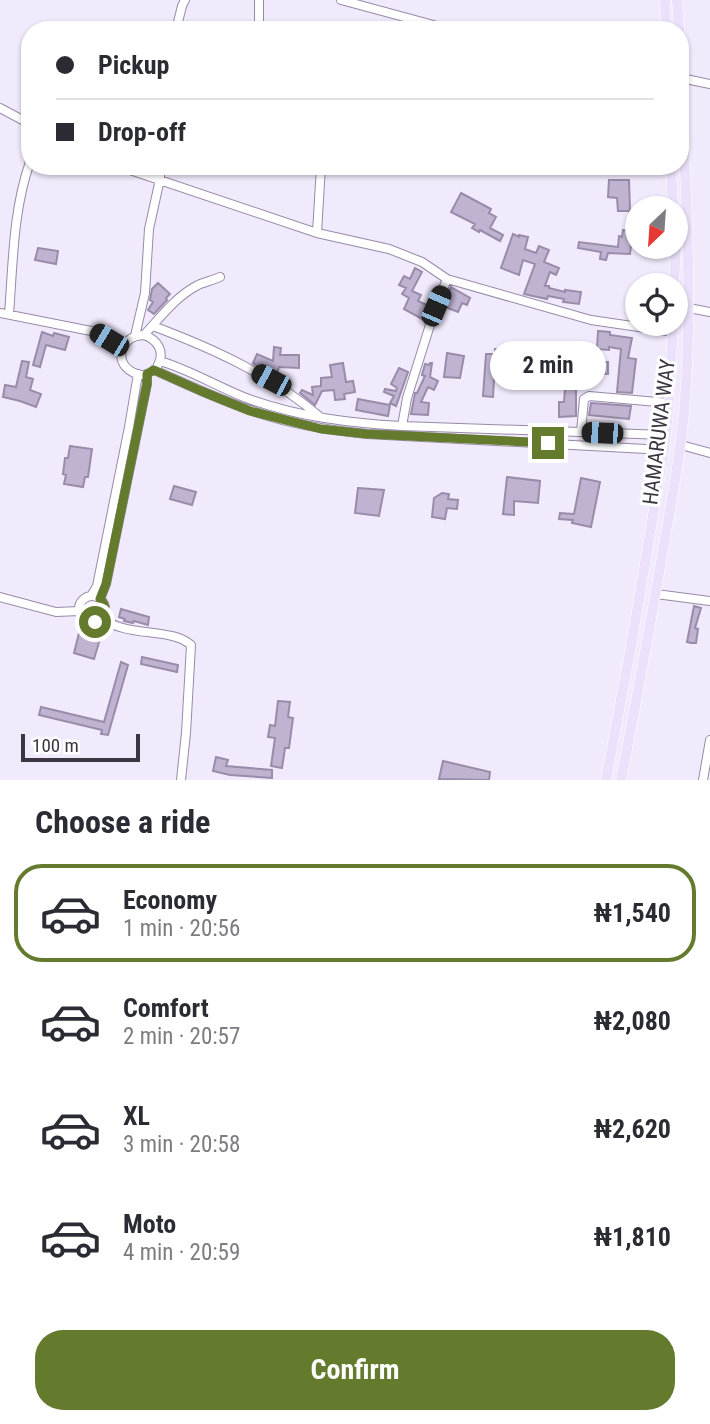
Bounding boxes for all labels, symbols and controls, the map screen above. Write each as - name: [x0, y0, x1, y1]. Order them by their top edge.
- text: Pickup: [98, 50, 169, 80]
- text: Drop-off: [98, 117, 186, 147]
- north arrow: [625, 196, 688, 259]
- map controls: [625, 196, 688, 336]
- button: locate: [625, 273, 688, 336]
- car: [419, 283, 454, 329]
- car: [86, 320, 133, 360]
- callout: 2 min: [490, 342, 606, 390]
- text: 2 min: [522, 352, 574, 379]
- street label: HAMARUWA WAY: [638, 358, 680, 506]
- car: [248, 361, 295, 399]
- car: [581, 422, 624, 444]
- route end: [532, 427, 564, 459]
- route start: [79, 606, 111, 638]
- scale bar: [21, 731, 140, 763]
- text: 100 m: [32, 734, 79, 757]
- text: Choose a ride: [35, 803, 210, 841]
- icon: car: [39, 882, 102, 945]
- text: Economy: [123, 885, 217, 915]
- text: ₦1,540: [594, 898, 671, 928]
- text: 1 min · 20:56: [123, 915, 240, 942]
- icon: car: [39, 990, 102, 1053]
- text: Comfort: [123, 993, 209, 1023]
- text: ₦2,080: [594, 1006, 671, 1036]
- text: 2 min · 20:57: [123, 1023, 240, 1050]
- icon: car: [39, 1098, 102, 1161]
- text: XL: [123, 1101, 150, 1131]
- text: ₦2,620: [594, 1114, 671, 1144]
- text: 3 min · 20:58: [123, 1131, 240, 1158]
- icon: car: [39, 1206, 102, 1269]
- text: Moto: [123, 1209, 176, 1239]
- text: ₦1,810: [594, 1222, 671, 1252]
- text: 4 min · 20:59: [123, 1239, 240, 1266]
- button: Confirm: [35, 1330, 675, 1410]

